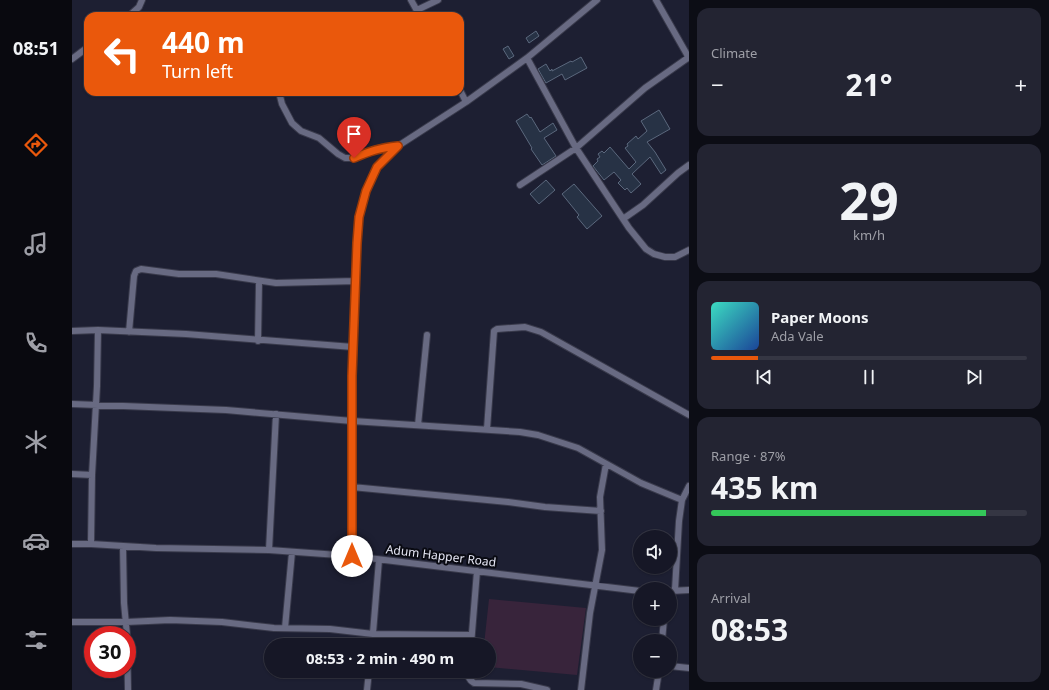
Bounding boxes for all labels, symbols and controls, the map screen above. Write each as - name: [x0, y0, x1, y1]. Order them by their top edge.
- text: 440 m: [162, 23, 245, 61]
- icon: left: [96, 28, 148, 80]
- text: 08:51: [13, 36, 59, 60]
- text: Climate: [711, 44, 757, 62]
- text: Turn left: [162, 59, 233, 83]
- text: 21°: [845, 64, 893, 105]
- text: −: [711, 69, 724, 99]
- text: +: [1014, 69, 1027, 99]
- pin: [337, 117, 371, 158]
- icon: arrive: [343, 123, 365, 145]
- icon: directions: [22, 131, 50, 159]
- text: 29: [839, 164, 899, 235]
- text: km/h: [853, 226, 885, 244]
- icon: music: [22, 230, 50, 258]
- text: Paper Moons: [771, 307, 869, 327]
- text: Ada Vale: [771, 327, 824, 345]
- icon: phone: [22, 329, 50, 357]
- icon: previous: [753, 366, 775, 388]
- icon: pause: [858, 366, 880, 388]
- icon: next: [963, 366, 985, 388]
- icon: climate: [22, 428, 50, 456]
- text: Range · 87%: [711, 447, 786, 465]
- text: 435 km: [711, 467, 818, 508]
- icon: car: [22, 527, 50, 555]
- map controls: [633, 530, 677, 678]
- button: sound: [633, 530, 677, 574]
- position arrow: [331, 535, 373, 577]
- street label: Adum Happer Road: [385, 540, 497, 571]
- button: +: [633, 582, 677, 626]
- text: Arrival: [711, 589, 751, 607]
- text: 08:53: [711, 609, 788, 650]
- icon: filters: [22, 626, 50, 654]
- speed limit sign: 30: [84, 626, 136, 678]
- button: −: [633, 634, 677, 678]
- text: 08:53 · 2 min · 490 m: [306, 648, 454, 668]

